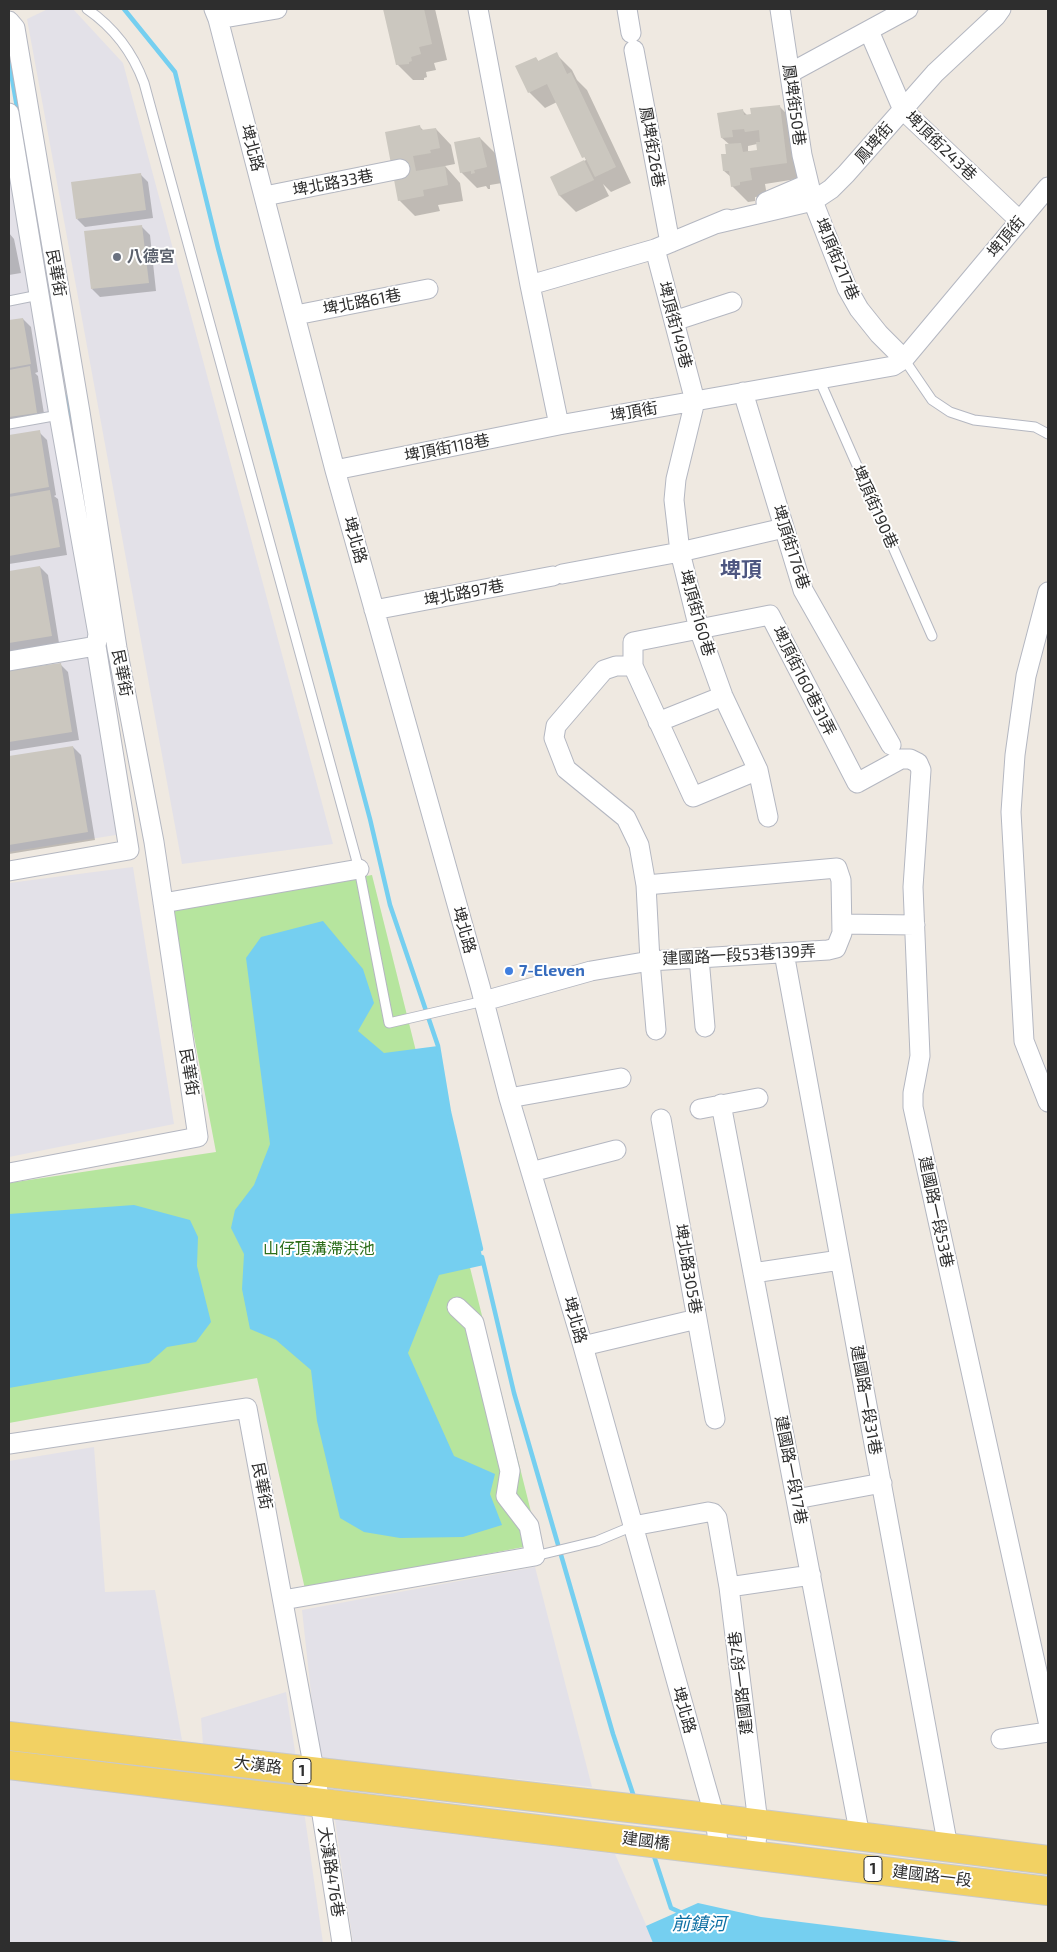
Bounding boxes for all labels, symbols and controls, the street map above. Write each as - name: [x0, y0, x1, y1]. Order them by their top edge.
- street label: 鳳埤街50巷: [779, 63, 809, 147]
- street label: 鳳埤街26巷: [635, 105, 669, 189]
- street label: 埤頂街243巷: [901, 107, 981, 185]
- street label: 鳳埤街: [851, 119, 897, 167]
- street label: 埤北路: [237, 122, 267, 174]
- street label: 埤北路33巷: [291, 166, 375, 200]
- street label: 埤頂街: [983, 212, 1029, 262]
- street label: 埤頂街217巷: [811, 215, 863, 303]
- place label: 八德宮: [127, 247, 175, 267]
- street label: 民華街: [42, 248, 70, 298]
- marker: 八德宮: [111, 251, 123, 263]
- street label: 埤頂街149巷: [654, 279, 696, 371]
- street label: 埤北路61巷: [321, 285, 403, 319]
- street label: 埤頂街: [609, 398, 659, 426]
- street label: 埤頂街118巷: [403, 430, 491, 466]
- street label: 埤頂街190巷: [848, 462, 902, 552]
- street label: 埤頂街176巷: [768, 502, 814, 592]
- street label: 埤北路: [339, 514, 371, 566]
- district label: 埤頂: [720, 557, 762, 583]
- street label: 埤頂街160巷: [675, 567, 719, 659]
- street label: 埤北路97巷: [422, 576, 506, 610]
- street label: 埤頂街160巷31弄: [768, 623, 840, 739]
- street label: 民華街: [108, 648, 136, 698]
- street label: 埤北路: [448, 904, 480, 956]
- street label: 建國路一段53巷139弄: [662, 941, 816, 969]
- place label: 7-Eleven: [519, 961, 585, 981]
- marker: 7-Eleven: [503, 965, 515, 977]
- street label: 民華街: [176, 1047, 202, 1097]
- street label: 建國路一段53巷: [915, 1155, 957, 1269]
- street label: 埤北路305巷: [671, 1222, 705, 1316]
- park label: 山仔頂溝滯洪池: [263, 1239, 375, 1259]
- street label: 埤北路: [559, 1294, 591, 1346]
- street label: 建國路一段31巷: [847, 1344, 885, 1456]
- street label: 建國路一段17巷: [771, 1414, 811, 1526]
- street label: 民華街: [248, 1461, 276, 1511]
- street label: 建國路一段7巷: [725, 1630, 757, 1736]
- street label: 埤北路: [668, 1684, 700, 1736]
- street label: 大漢路: [233, 1753, 283, 1777]
- road number: 1: [293, 1758, 311, 1784]
- street label: 大漢路476巷: [314, 1825, 348, 1919]
- street label: 建國橋: [621, 1829, 671, 1853]
- road number: 1: [864, 1856, 882, 1882]
- street label: 建國路一段: [891, 1862, 973, 1890]
- water label: 前鎮河: [672, 1913, 726, 1935]

